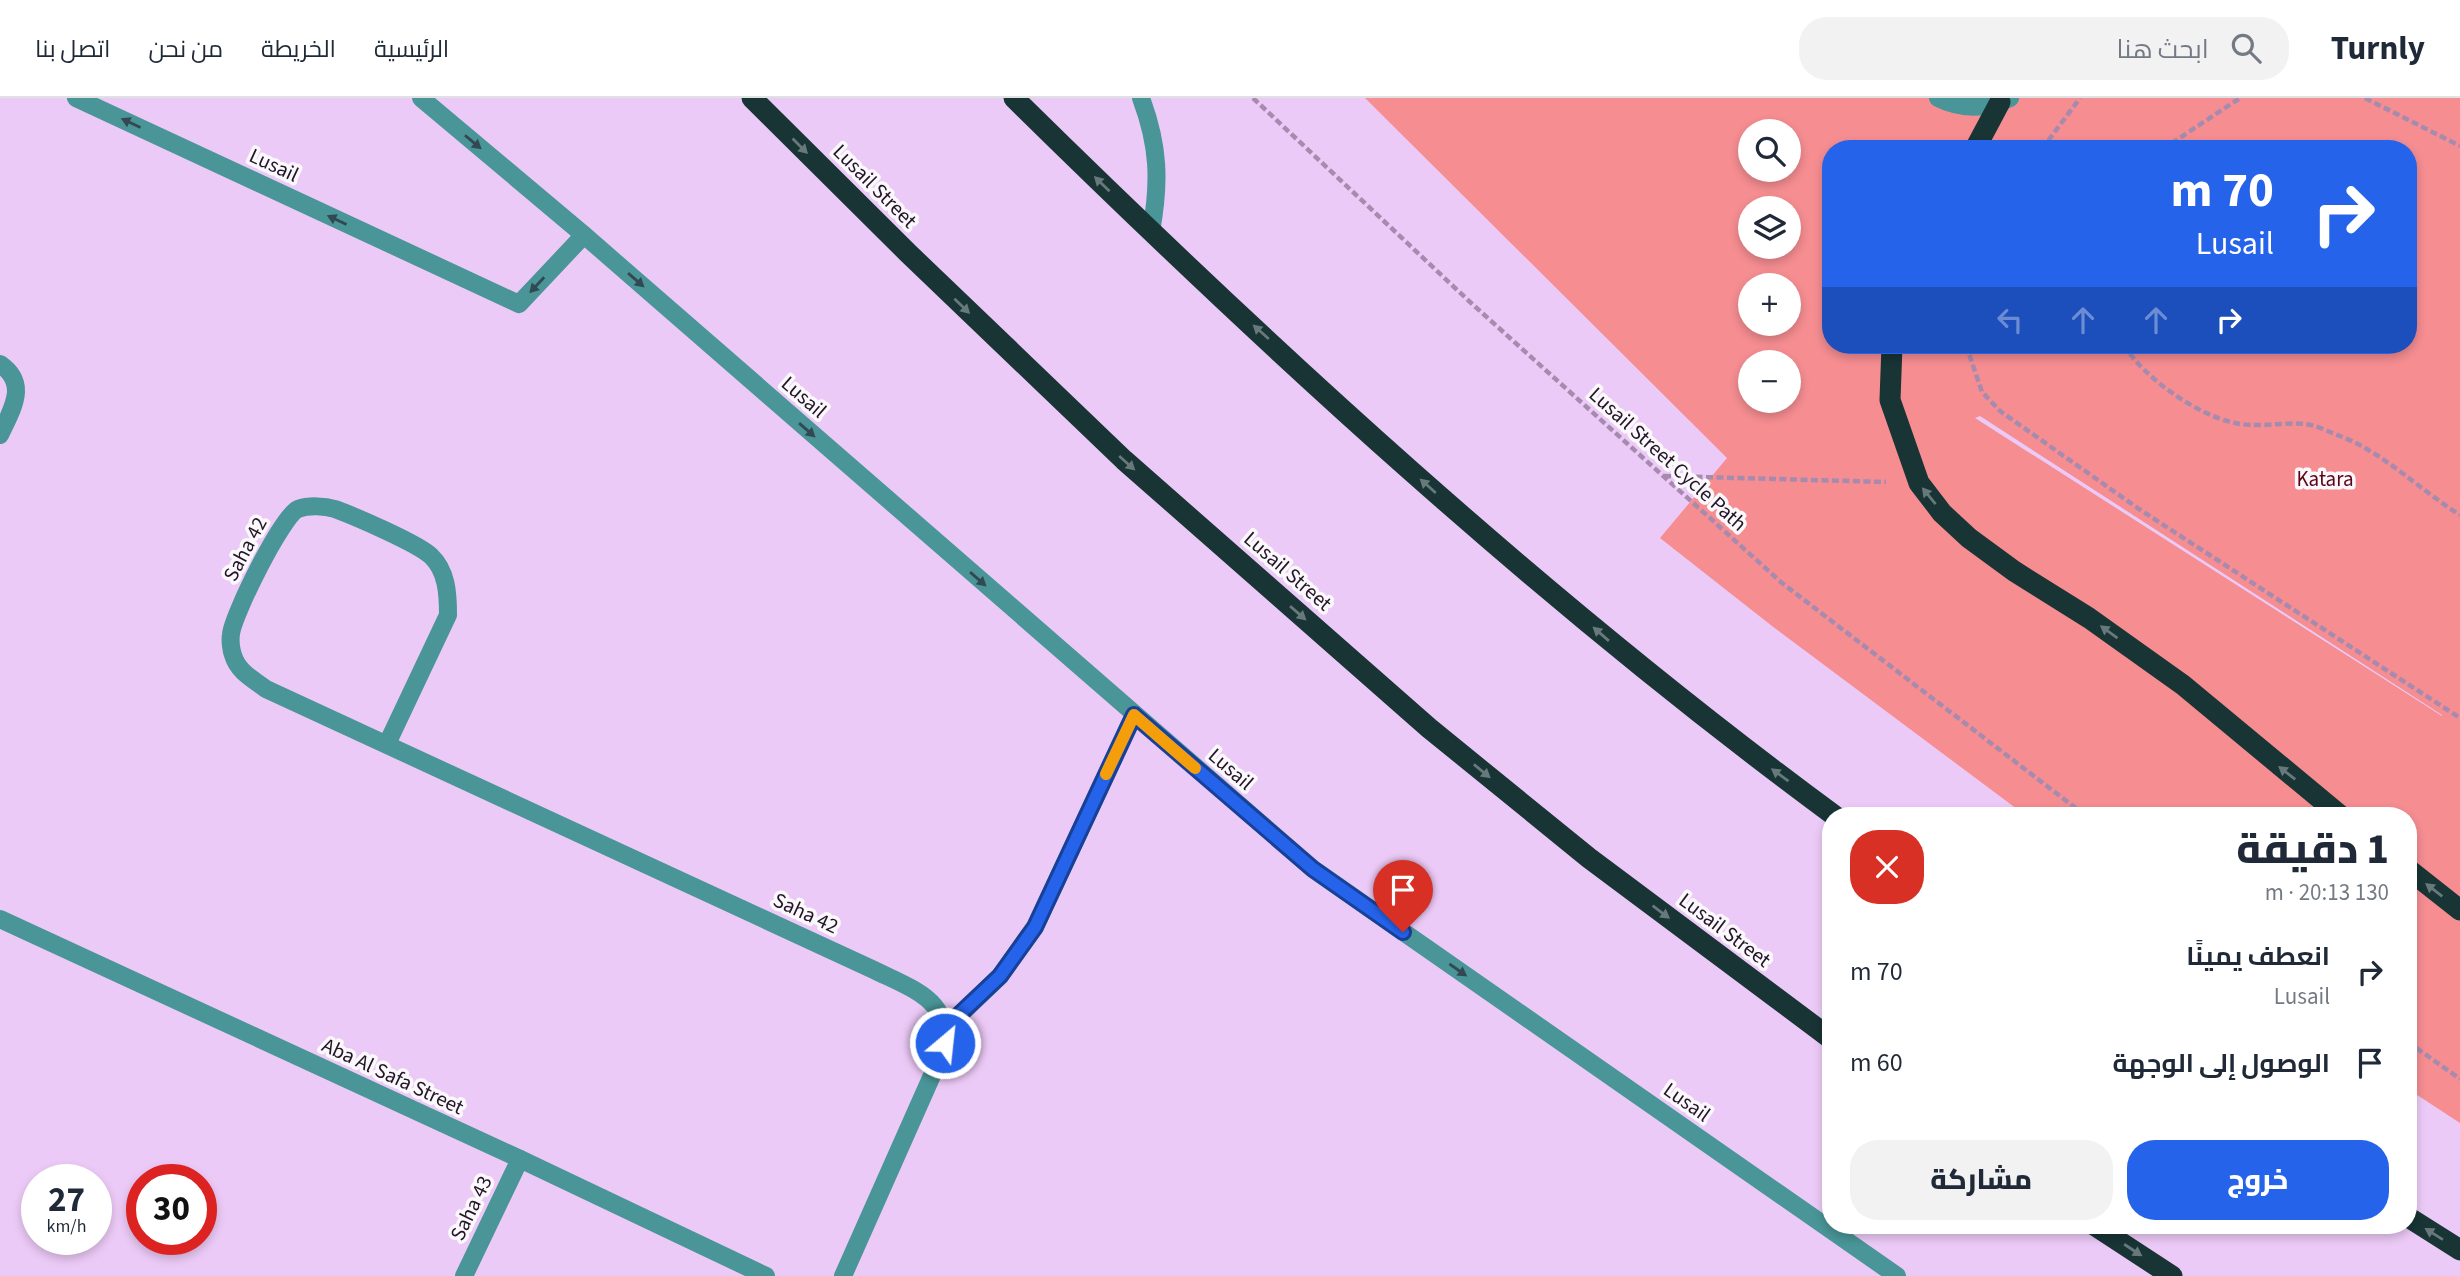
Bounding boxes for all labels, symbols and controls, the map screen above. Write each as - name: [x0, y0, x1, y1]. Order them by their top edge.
- search box: [1799, 17, 2289, 80]
- text: Turnly: [2331, 25, 2425, 72]
- icon: search: [2227, 29, 2265, 67]
- text: ابحث هنا: [2117, 31, 2209, 68]
- text: اتصل بنا: [35, 32, 110, 67]
- text: من نحن: [148, 32, 223, 67]
- text: الخريطة: [261, 32, 336, 67]
- text: الرئيسية: [374, 32, 449, 67]
- one-way arrow: [121, 118, 141, 129]
- map controls: [1738, 119, 1801, 413]
- button: search: [1738, 119, 1801, 182]
- one-way arrow: [464, 134, 482, 150]
- street label: Lusail Street: [826, 137, 924, 235]
- one-way arrow: [791, 138, 808, 154]
- street label: Lusail: [244, 141, 304, 189]
- text: 70 m: [2170, 156, 2274, 226]
- icon: right: [2298, 168, 2389, 259]
- one-way arrow: [1094, 176, 1110, 192]
- button: layers: [1738, 196, 1801, 259]
- one-way arrow: [327, 214, 347, 225]
- text: Lusail: [2196, 221, 2274, 267]
- one-way arrow: [627, 272, 644, 287]
- button: +: [1738, 273, 1801, 336]
- one-way arrow: [530, 276, 546, 293]
- one-way arrow: [954, 297, 971, 314]
- icon: left: [1991, 301, 2029, 339]
- icon: ahead: [2064, 301, 2102, 339]
- icon: ahead: [2137, 301, 2175, 339]
- icon: right: [2210, 301, 2248, 339]
- one-way arrow: [1252, 325, 1269, 341]
- button: −: [1738, 350, 1801, 413]
- street label: Lusail: [775, 369, 833, 425]
- street label: Lusail Street Cycle Path: [1582, 380, 1754, 538]
- one-way arrow: [798, 422, 816, 438]
- one-way arrow: [1118, 454, 1135, 470]
- park label: Katara: [2296, 464, 2354, 494]
- one-way arrow: [1420, 479, 1437, 494]
- one-way arrow: [1921, 487, 1936, 505]
- street label: Saha 42: [216, 512, 274, 586]
- street label: Lusail Street: [1237, 524, 1339, 618]
- one-way arrow: [969, 571, 987, 587]
- one-way arrow: [1289, 605, 1307, 621]
- one-way arrow: [1592, 626, 1610, 642]
- one-way arrow: [2100, 626, 2118, 640]
- street label: Lusail: [1202, 741, 1260, 797]
- one-way arrow: [1474, 763, 1491, 778]
- one-way arrow: [2279, 766, 2296, 781]
- one-way arrow: [1770, 768, 1789, 782]
- text: 1 دقيقة: [2236, 820, 2389, 880]
- button: close: [1850, 830, 1924, 904]
- pin: [1373, 860, 1433, 932]
- icon: arrive: [1384, 871, 1422, 909]
- text: 130 m · 20:13: [2265, 876, 2389, 909]
- one-way arrow: [2425, 883, 2443, 897]
- street label: Saha 42: [768, 885, 844, 941]
- street label: Lusail Street: [1673, 885, 1777, 975]
- one-way arrow: [1651, 905, 1670, 919]
- text: انعطف يمينًا: [2186, 938, 2330, 975]
- text: 70 m: [1850, 953, 1903, 990]
- icon: right: [2351, 953, 2389, 991]
- one-way arrow: [1449, 963, 1467, 977]
- text: Lusail: [2274, 980, 2330, 1013]
- position arrow: [908, 1006, 982, 1080]
- street label: Aba Al Safa Street: [317, 1030, 469, 1122]
- text: 60 m: [1850, 1044, 1903, 1081]
- icon: arrive: [2351, 1044, 2389, 1082]
- text: الوصول إلى الوجهة: [2112, 1045, 2330, 1082]
- street label: Lusail: [1657, 1075, 1717, 1129]
- button: مشاركة: [1850, 1140, 2113, 1220]
- button: خروج: [2127, 1140, 2389, 1220]
- speed limit sign: 30: [126, 1164, 217, 1255]
- street label: Saha 43: [442, 1170, 500, 1246]
- text: 27: [48, 1175, 85, 1225]
- text: km/h: [47, 1214, 86, 1239]
- one-way arrow: [2424, 1227, 2444, 1240]
- one-way arrow: [2124, 1244, 2143, 1257]

